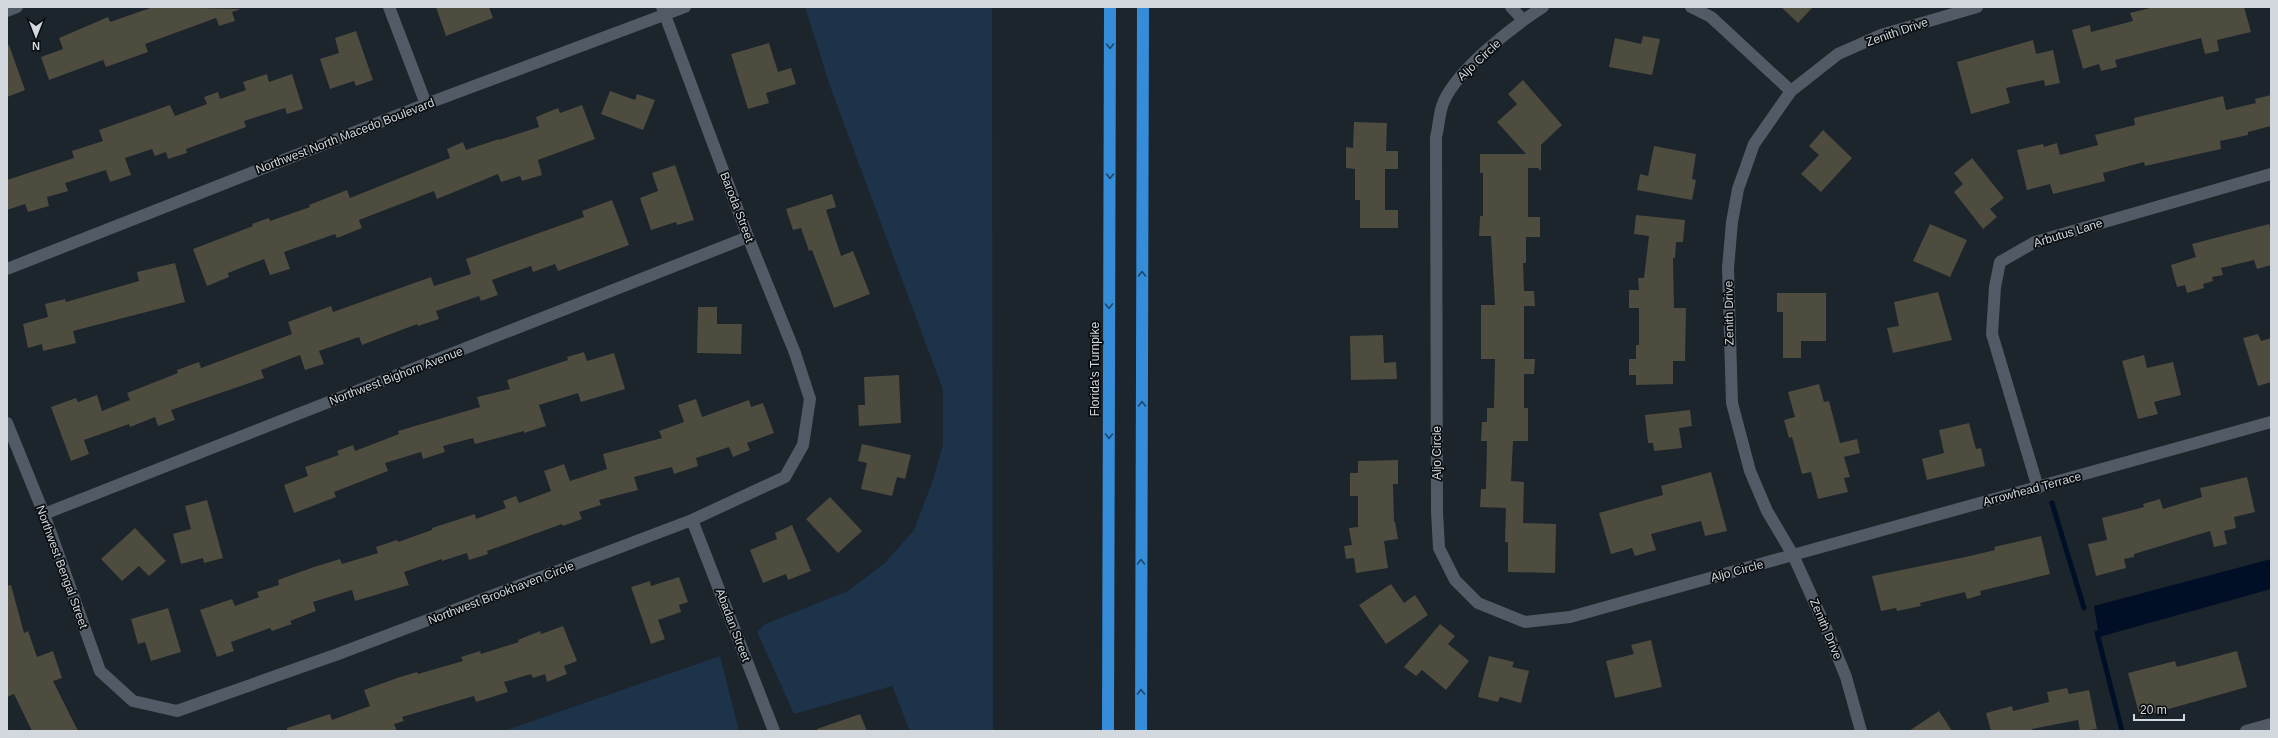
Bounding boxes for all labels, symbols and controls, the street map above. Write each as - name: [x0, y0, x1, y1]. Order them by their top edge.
- street label: Zenith Drive: [1864, 15, 1930, 49]
- north arrow: [16, 16, 56, 56]
- street label: Aljo Circle: [1454, 36, 1504, 84]
- text: N: [32, 40, 40, 52]
- one-way arrow: [1106, 43, 1114, 49]
- street label: Northwest North Macedo Boulevard: [254, 95, 436, 177]
- street label: Baroda Street: [717, 170, 757, 245]
- one-way arrow: [1106, 173, 1114, 179]
- street label: Arbutus Lane: [2032, 216, 2104, 250]
- one-way arrow: [1138, 271, 1146, 277]
- street label: Zenith Drive: [1721, 280, 1737, 345]
- one-way arrow: [1105, 303, 1113, 309]
- street label: Florida's Turnpike: [1088, 322, 1102, 416]
- street label: Northwest Bighorn Avenue: [327, 344, 465, 408]
- one-way arrow: [1138, 401, 1146, 407]
- street label: Aljo Circle: [1430, 426, 1444, 480]
- one-way arrow: [1105, 433, 1113, 439]
- street label: Arrowhead Terrace: [1981, 469, 2083, 509]
- street label: Northwest Bengal Street: [33, 503, 91, 631]
- street label: Aljo Circle: [1709, 557, 1765, 585]
- street label: Northwest Brookhaven Circle: [426, 559, 576, 627]
- one-way arrow: [1137, 559, 1145, 565]
- street label: Abadan Street: [713, 587, 754, 664]
- street label: Zenith Drive: [1807, 596, 1845, 662]
- one-way arrow: [1137, 689, 1145, 695]
- scale bar: [2134, 696, 2184, 722]
- text: 20 m: [2140, 703, 2167, 717]

